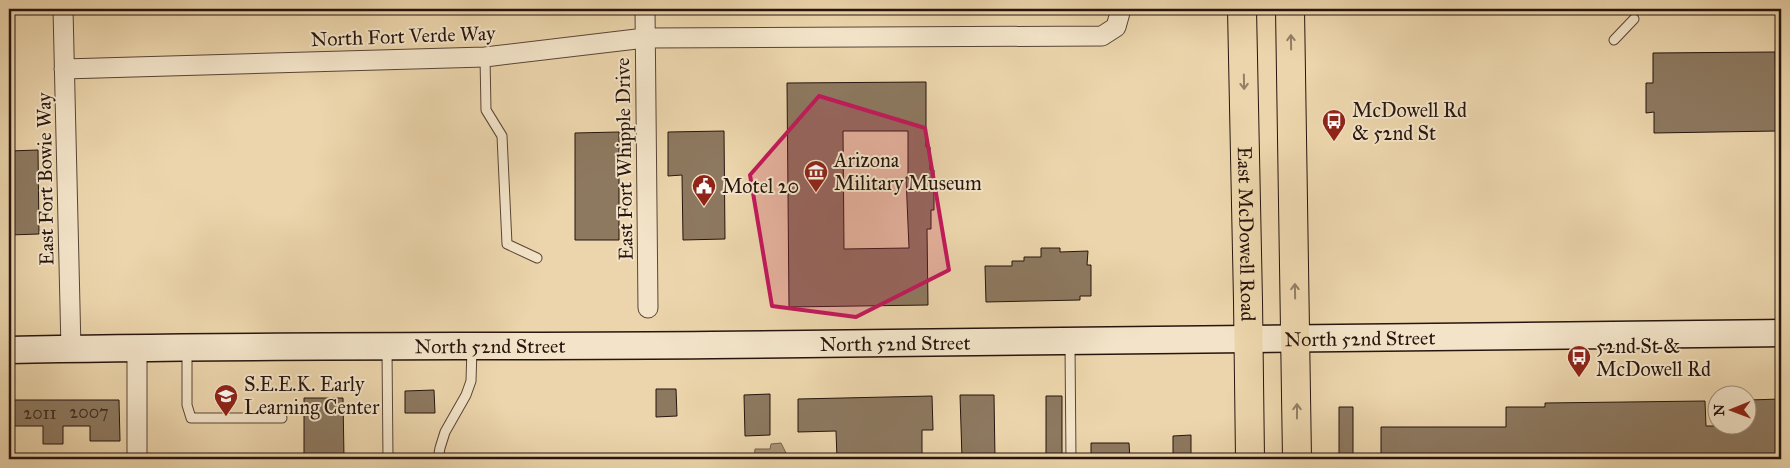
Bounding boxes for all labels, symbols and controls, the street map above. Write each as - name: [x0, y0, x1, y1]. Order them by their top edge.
- street label: North Fort Verde Way: [310, 21, 496, 51]
- one-way arrow: [1286, 35, 1296, 51]
- street label: East Fort Whipple Drive: [610, 57, 638, 261]
- one-way arrow: [1239, 74, 1249, 90]
- street label: East Fort Bowie Way: [31, 92, 59, 266]
- place label: McDowell Rd & 52nd St: [1352, 98, 1467, 145]
- bus stop icon: McDowell Rd & 52nd St: [1321, 108, 1347, 142]
- street label: East McDowell Road: [1233, 146, 1260, 322]
- place label: Arizona Military Museum: [833, 148, 982, 195]
- museum icon: Arizona Military Museum: [803, 159, 829, 193]
- public building icon: Motel 20: [691, 173, 717, 207]
- place label: Motel 20: [722, 174, 799, 198]
- one-way arrow: [1291, 283, 1300, 299]
- street label: North 52nd Street: [1284, 326, 1436, 351]
- street label: North 52nd Street: [819, 331, 971, 356]
- street label: North 52nd Street: [414, 334, 566, 358]
- place label: 52nd St & McDowell Rd: [1596, 334, 1711, 381]
- bus stop icon: 52nd St & McDowell Rd: [1566, 344, 1592, 378]
- place label: S.E.E.K. Early Learning Center: [244, 372, 380, 420]
- school or university icon: S.E.E.K. Early Learning Center: [213, 383, 239, 417]
- north arrow: [1708, 386, 1758, 436]
- house number: 2007: [69, 401, 109, 423]
- house number: 2011: [23, 402, 57, 424]
- one-way arrow: [1292, 403, 1301, 419]
- text: N: [1711, 404, 1728, 416]

